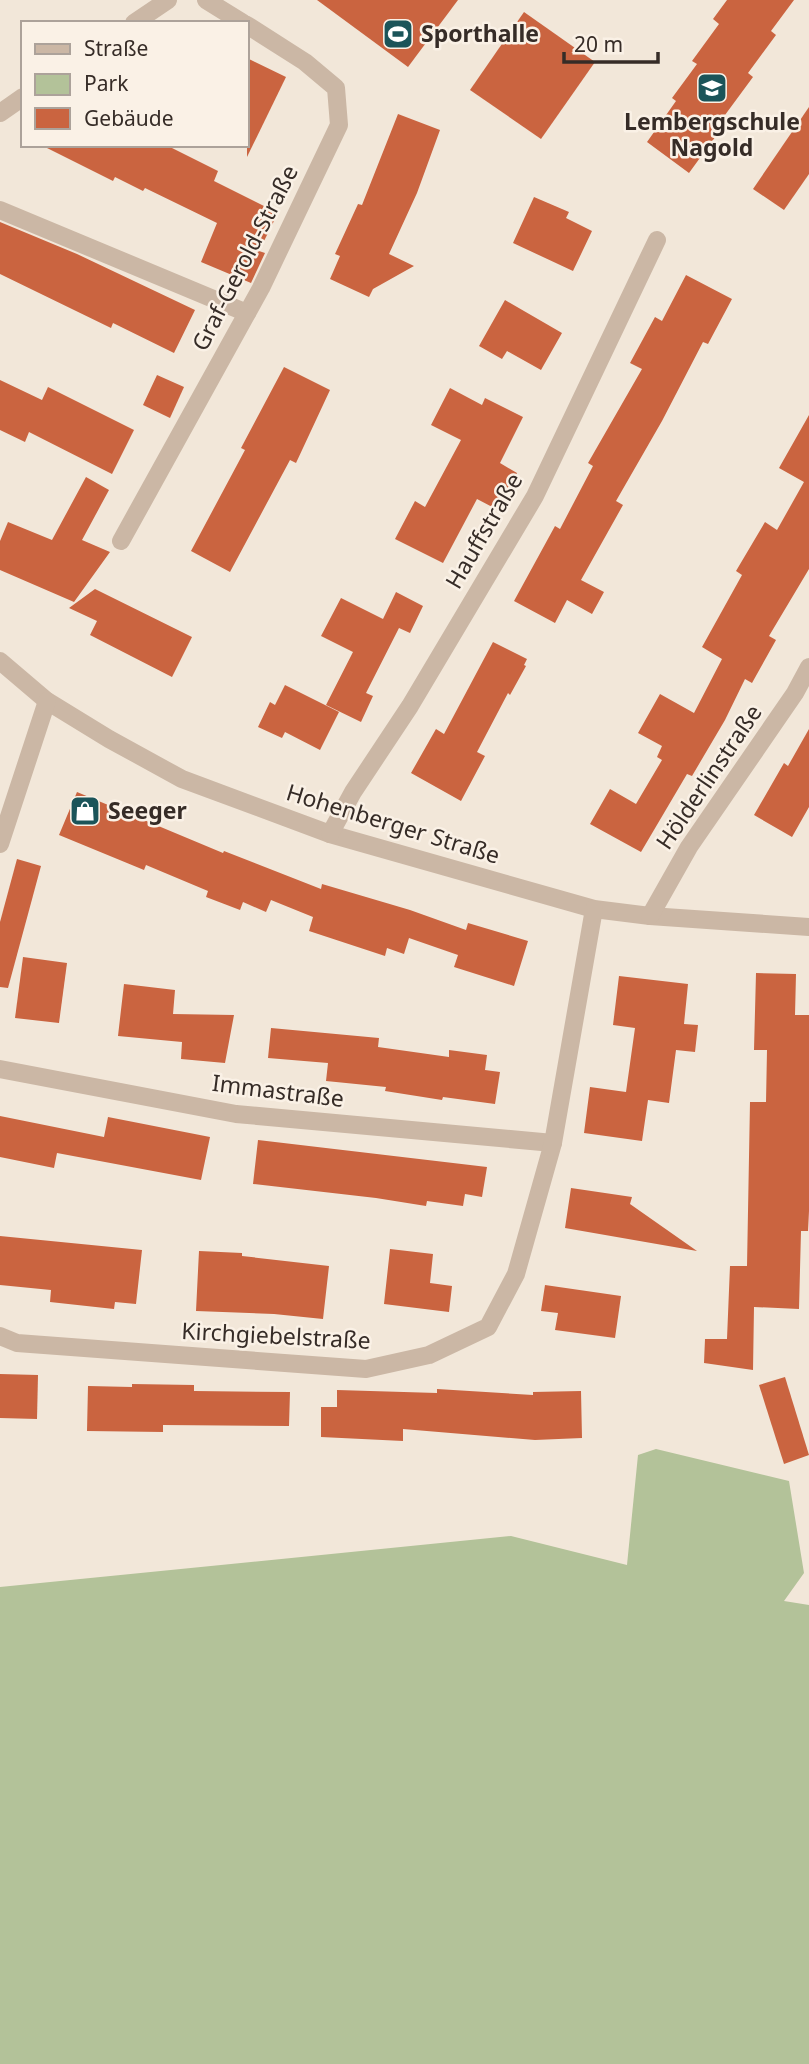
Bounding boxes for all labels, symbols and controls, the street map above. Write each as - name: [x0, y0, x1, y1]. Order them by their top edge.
- sports icon: Sporthalle: [381, 17, 415, 51]
- place label: Sporthalle: [421, 17, 539, 49]
- legend: [21, 21, 248, 147]
- scale bar: [564, 21, 658, 65]
- text: 20 m: [574, 30, 623, 58]
- text: Straße: [84, 34, 148, 62]
- text: Park: [84, 69, 129, 97]
- school or university icon: Lembergschule Nagold: [695, 71, 729, 105]
- text: Gebäude: [84, 104, 174, 132]
- place label: Lembergschule Nagold: [624, 105, 800, 163]
- street label: Graf-Gerold-Straße: [183, 159, 305, 356]
- street label: Hauffstraße: [437, 467, 529, 594]
- street label: Hölderlinstraße: [648, 698, 769, 855]
- street label: Hohenberger Straße: [283, 775, 504, 871]
- shop icon: Seeger: [68, 794, 102, 828]
- place label: Seeger: [108, 794, 187, 826]
- street label: Immastraße: [210, 1066, 346, 1114]
- street label: Kirchgiebelstraße: [181, 1314, 371, 1356]

